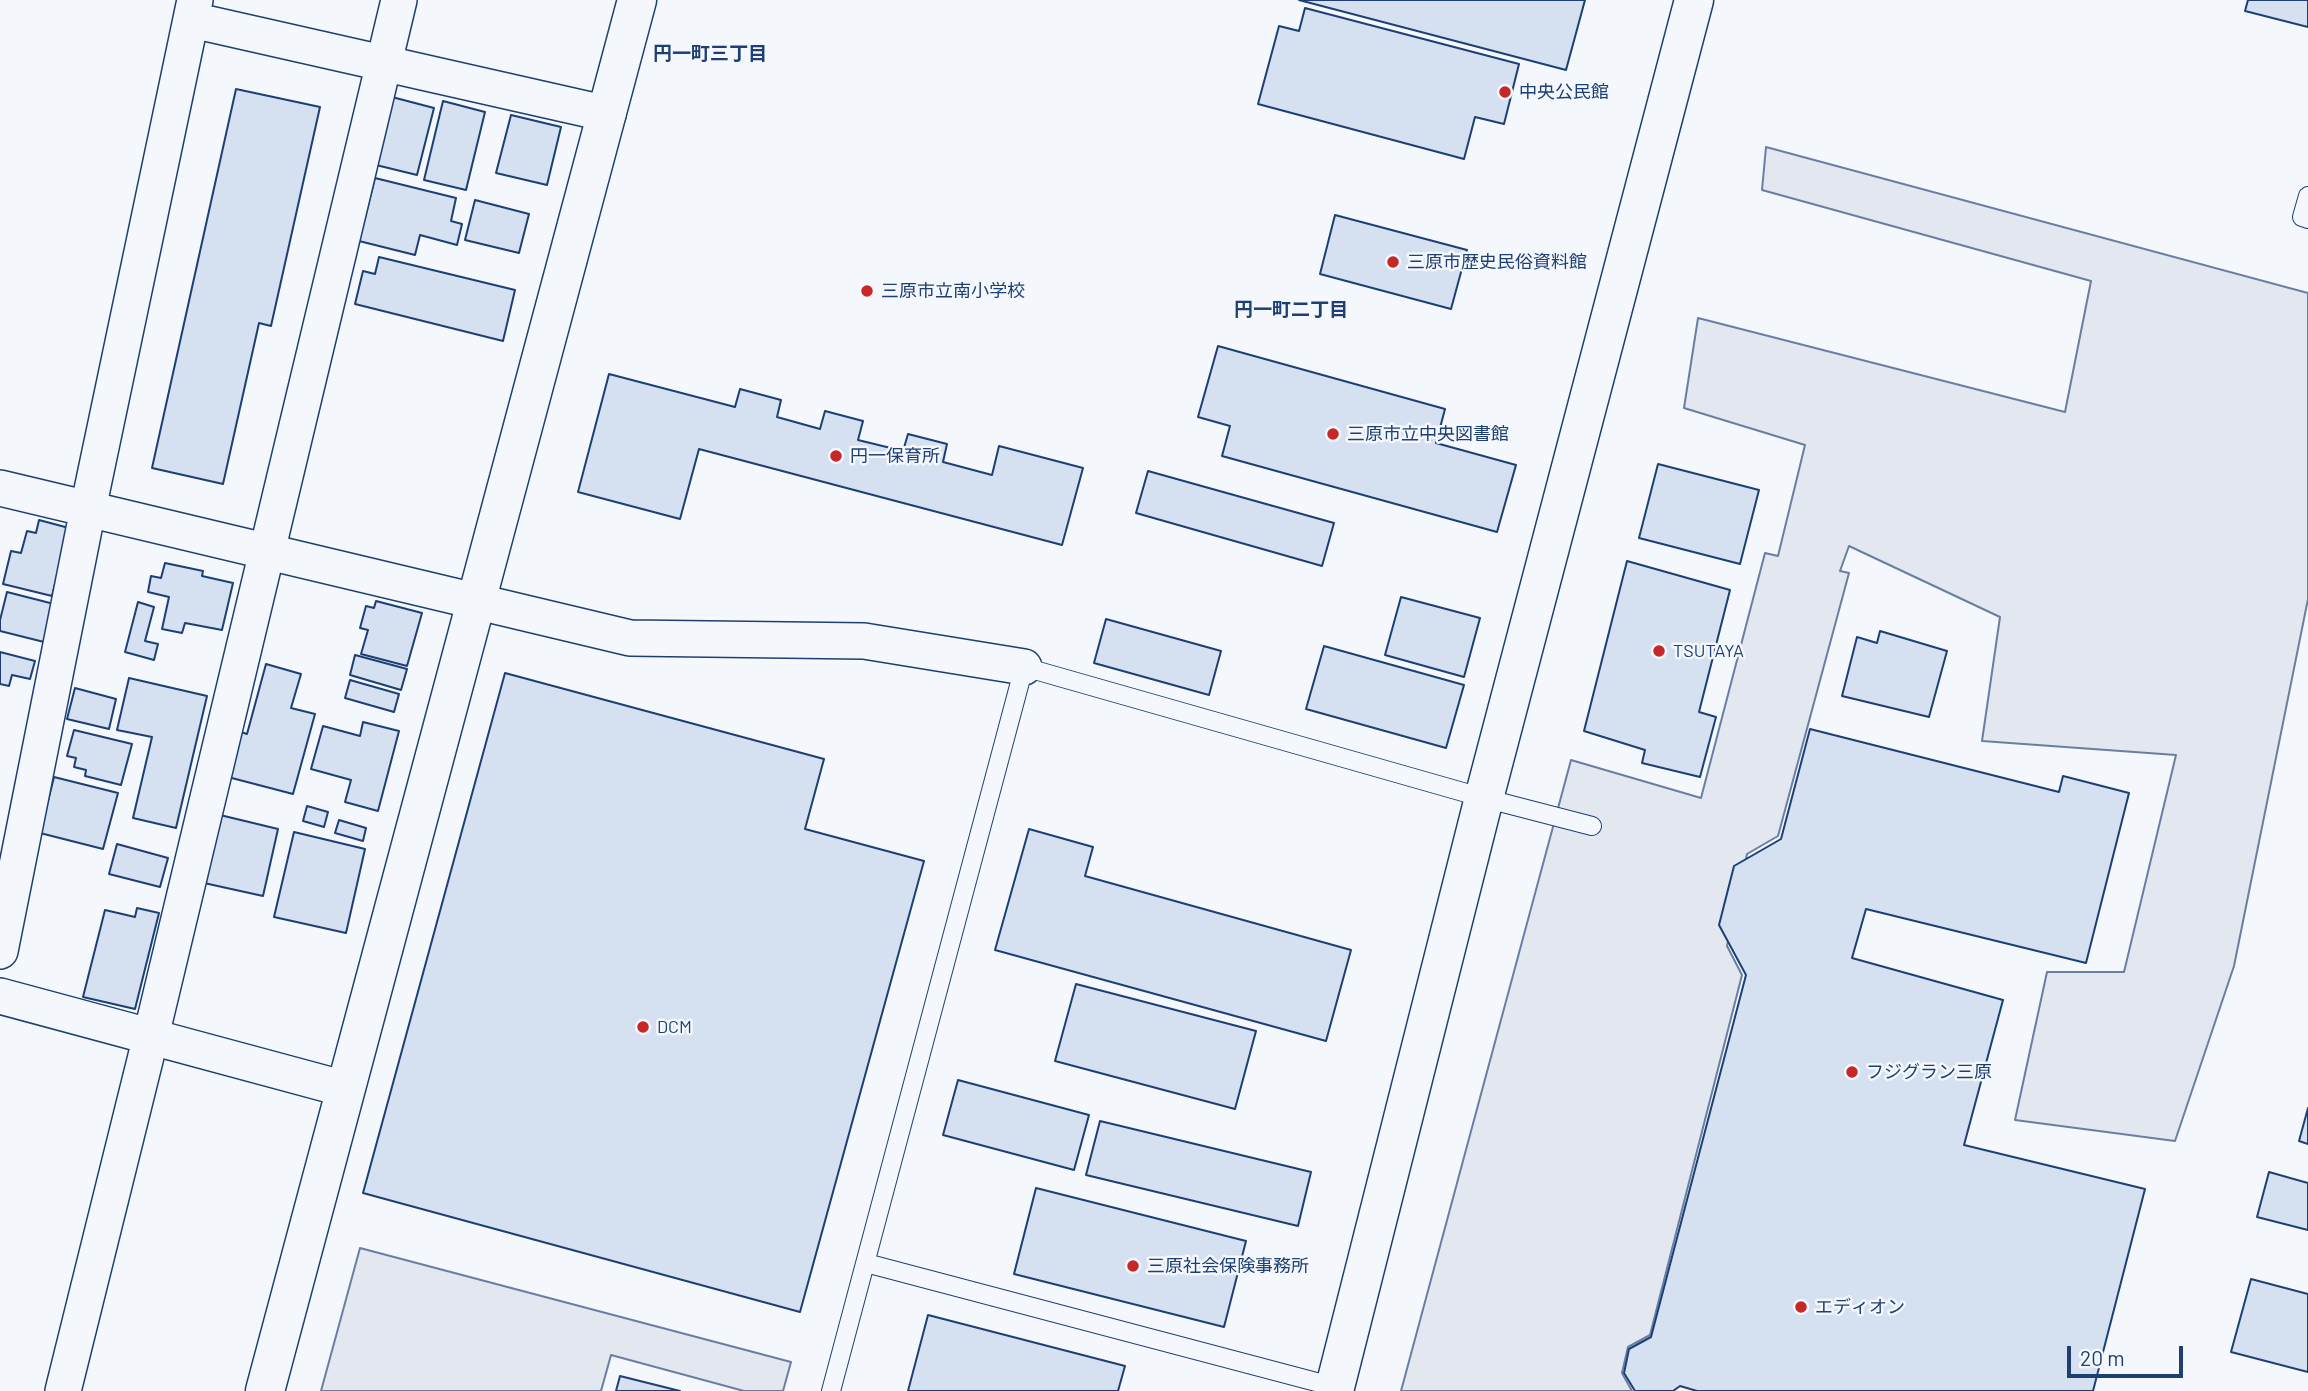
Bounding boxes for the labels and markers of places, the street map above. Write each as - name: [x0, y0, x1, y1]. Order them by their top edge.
- place label: 中央公民館: [1519, 81, 1609, 103]
- marker: 中央公民館: [1497, 84, 1513, 100]
- place label: 三原市歴史民俗資料館: [1407, 251, 1587, 273]
- marker: 三原市歴史民俗資料館: [1385, 254, 1401, 270]
- place label: 三原市立南小学校: [881, 280, 1025, 302]
- marker: 三原市立南小学校: [859, 283, 875, 299]
- place label: 三原市立中央図書館: [1347, 423, 1509, 445]
- marker: 三原市立中央図書館: [1325, 426, 1341, 442]
- place label: 円一保育所: [850, 445, 940, 467]
- marker: 円一保育所: [828, 448, 844, 464]
- place label: TSUTAYA: [1673, 640, 1744, 662]
- marker: TSUTAYA: [1651, 643, 1667, 659]
- place label: DCM: [657, 1016, 692, 1038]
- marker: DCM: [635, 1019, 651, 1035]
- place label: フジグラン三原: [1866, 1061, 1992, 1083]
- marker: フジグラン三原: [1844, 1064, 1860, 1080]
- place label: 三原社会保険事務所: [1147, 1255, 1309, 1277]
- marker: 三原社会保険事務所: [1125, 1258, 1141, 1274]
- place label: エディオン: [1815, 1296, 1905, 1318]
- marker: エディオン: [1793, 1299, 1809, 1315]

